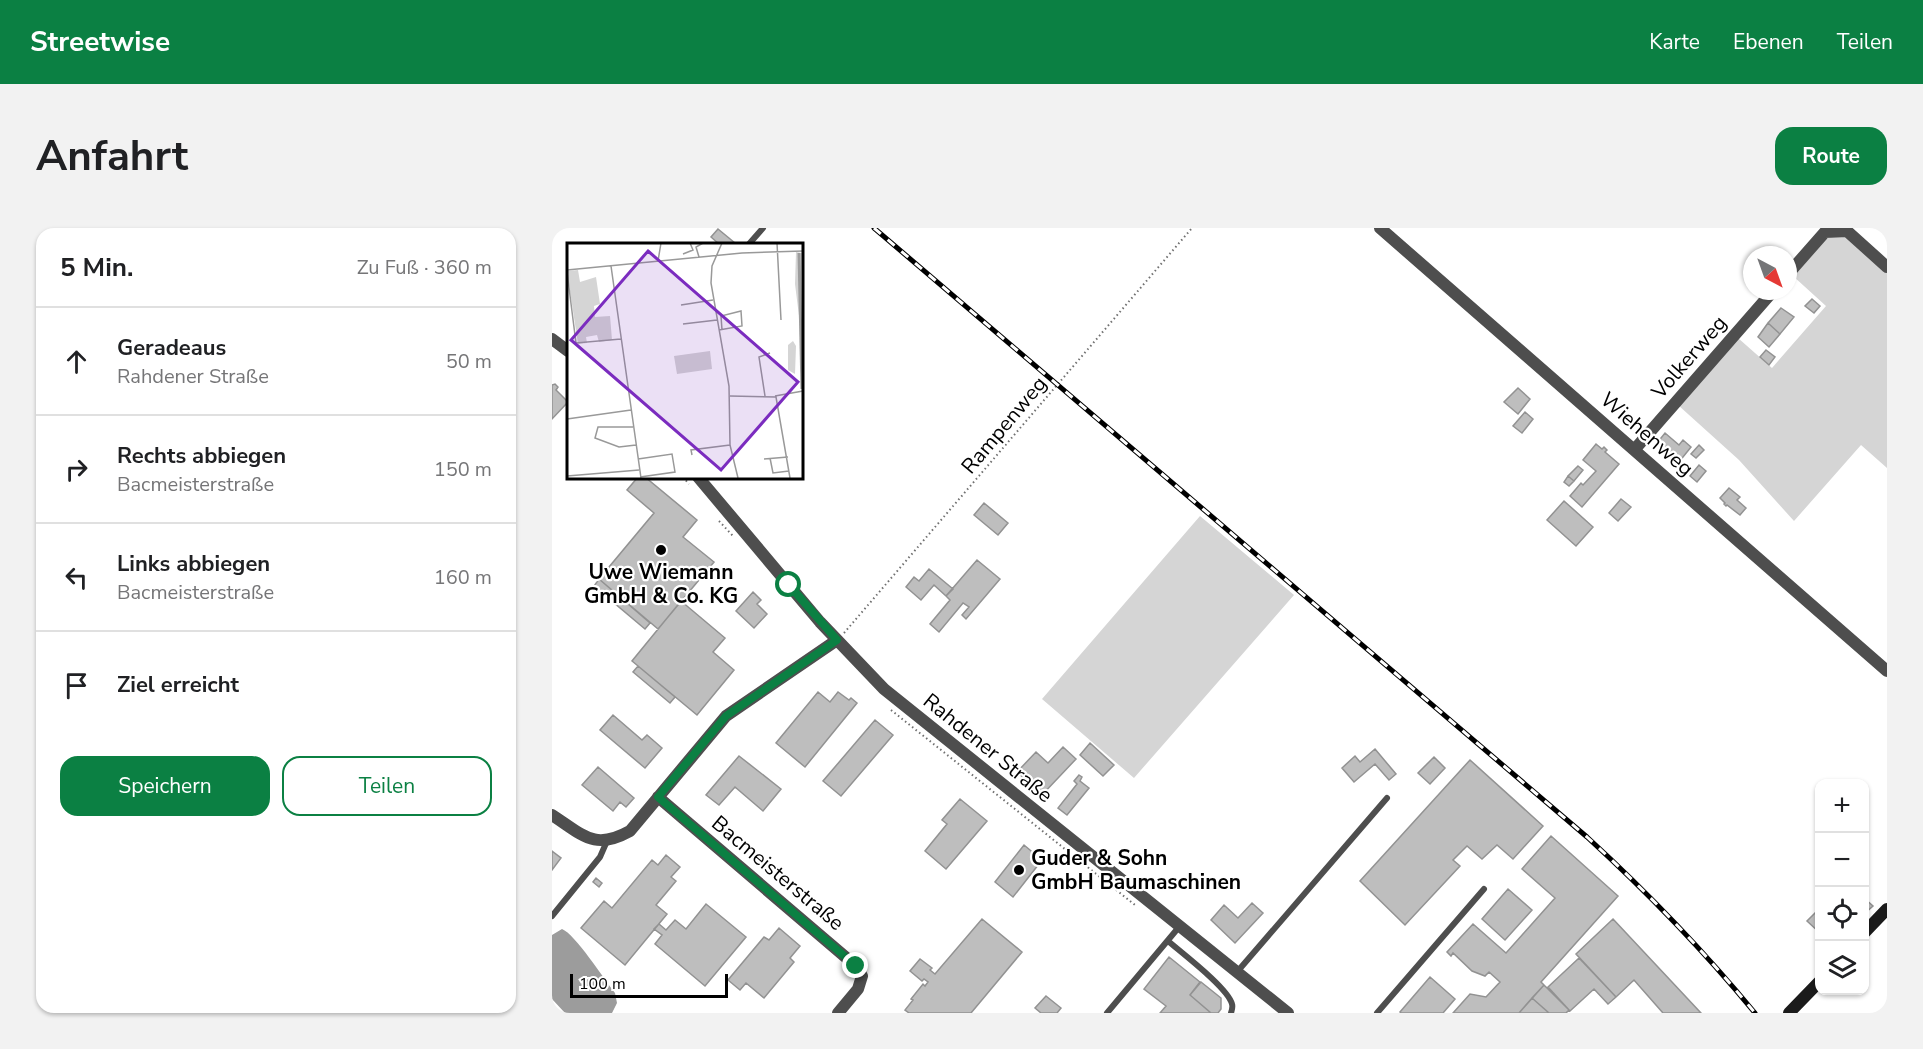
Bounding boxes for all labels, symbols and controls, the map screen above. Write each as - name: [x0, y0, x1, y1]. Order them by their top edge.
- text: Streetwise: [30, 23, 170, 61]
- text: Karte: [1649, 28, 1700, 56]
- text: Ebenen: [1733, 28, 1804, 56]
- text: Teilen: [1837, 28, 1893, 56]
- button: Route: [1775, 127, 1887, 185]
- text: Anfahrt: [36, 128, 188, 185]
- inset map: [567, 243, 802, 478]
- north arrow: [1743, 246, 1797, 300]
- text: 5 Min.: [60, 250, 133, 285]
- text: Zu Fuß · 360 m: [357, 254, 492, 281]
- street label: Volkerweg: [1644, 309, 1733, 405]
- text: Geradeaus: [117, 333, 226, 363]
- icon: ahead: [60, 345, 93, 378]
- text: 50 m: [446, 348, 492, 375]
- text: Rahdener Straße: [117, 363, 269, 390]
- street label: Rampenweg: [955, 370, 1053, 480]
- street label: Wiehenweg: [1594, 386, 1700, 482]
- text: Rechts abbiegen: [117, 441, 286, 471]
- icon: right: [60, 453, 93, 486]
- text: 150 m: [434, 456, 492, 483]
- text: Bacmeisterstraße: [117, 471, 274, 498]
- marker: Uwe Wiemann GmbH & Co. KG: [654, 543, 668, 557]
- text: Links abbiegen: [117, 549, 270, 579]
- place label: Uwe Wiemann GmbH & Co. KG: [584, 558, 738, 610]
- icon: left: [60, 561, 93, 594]
- text: 160 m: [434, 564, 492, 591]
- route start: [775, 571, 801, 597]
- text: Bacmeisterstraße: [117, 579, 274, 606]
- icon: arrive: [60, 669, 93, 702]
- text: Ziel erreicht: [117, 670, 239, 700]
- street label: Rahdener Straße: [917, 687, 1059, 809]
- button: Speichern: [60, 756, 270, 816]
- button: Teilen: [282, 756, 492, 816]
- map controls: [1815, 779, 1869, 995]
- button: +: [1815, 779, 1869, 833]
- street label: Bacmeisterstraße: [706, 809, 850, 937]
- button: −: [1815, 833, 1869, 887]
- place label: Guder & Sohn GmbH Baumaschinen: [1031, 844, 1241, 896]
- marker: Guder & Sohn GmbH Baumaschinen: [1012, 863, 1026, 877]
- button: locate: [1815, 887, 1869, 941]
- button: layers: [1815, 941, 1869, 995]
- route end: [842, 952, 868, 978]
- scale bar: [570, 971, 728, 998]
- text: 100 m: [579, 973, 626, 995]

